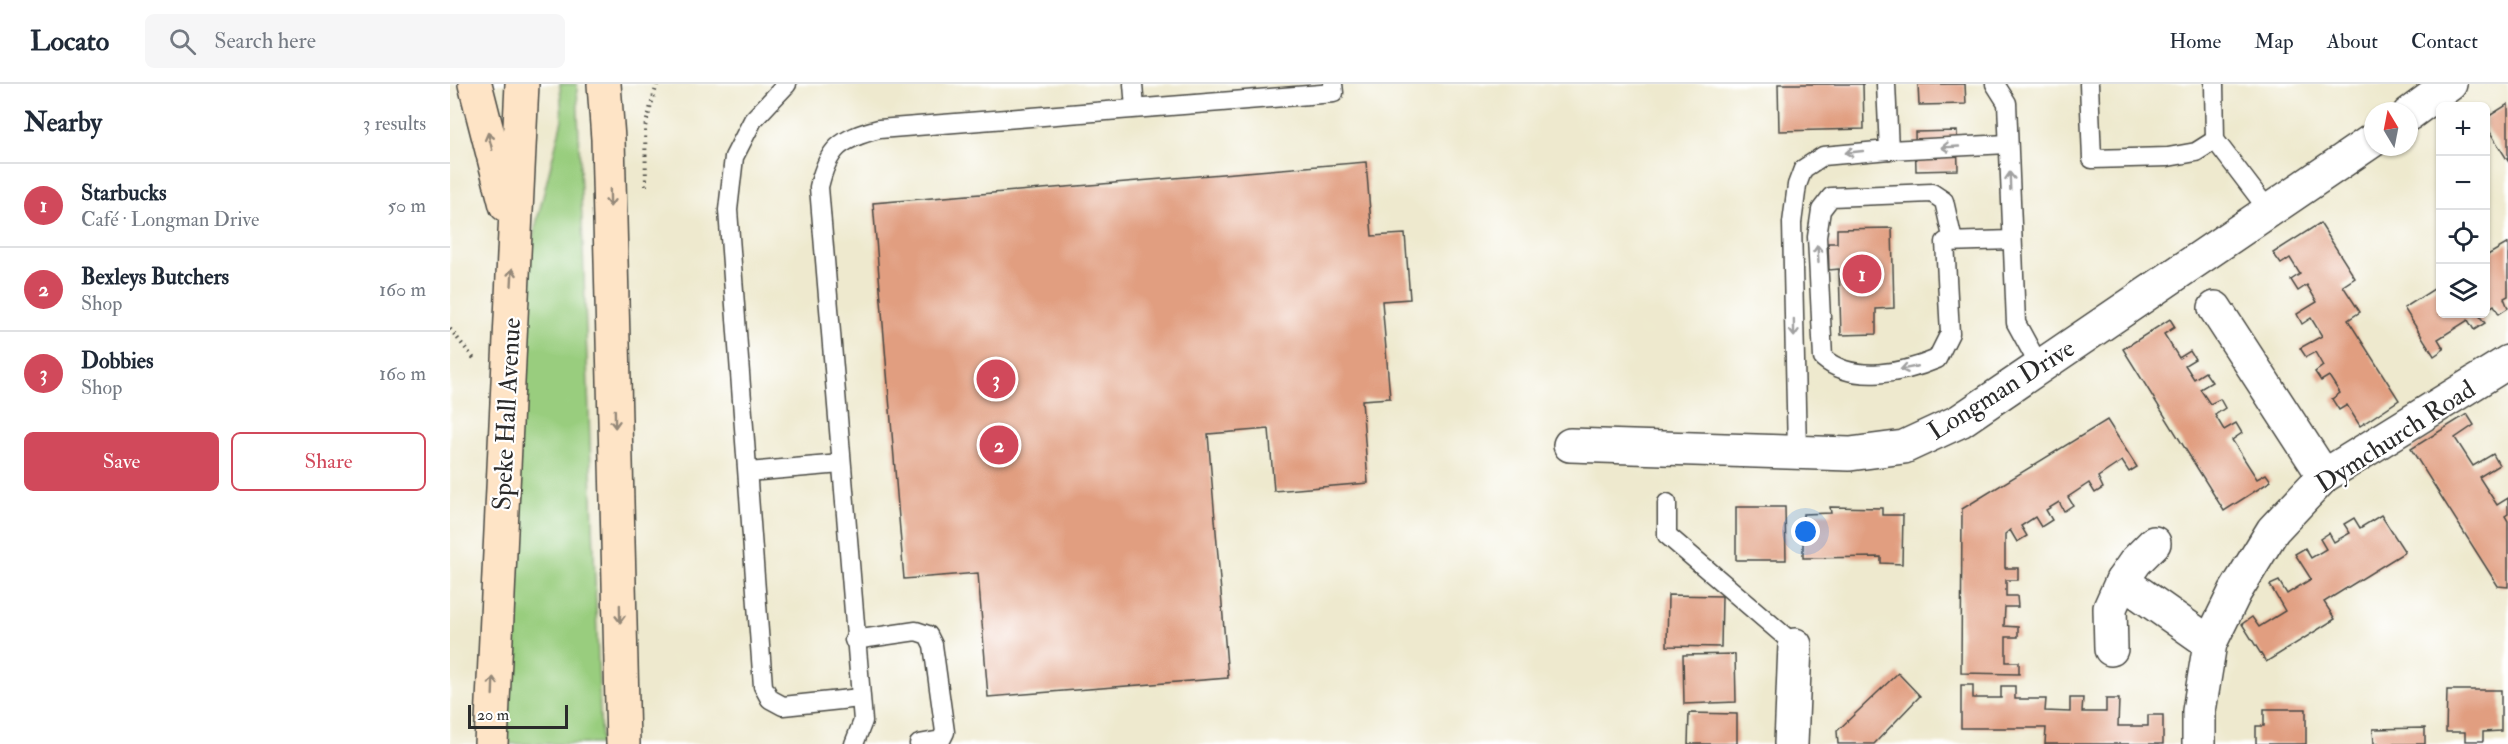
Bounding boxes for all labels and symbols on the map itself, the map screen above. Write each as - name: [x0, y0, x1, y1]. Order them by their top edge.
- north arrow: [2364, 102, 2418, 156]
- one-way arrow: [483, 132, 495, 151]
- one-way arrow: [1941, 141, 1961, 152]
- one-way arrow: [1844, 147, 1864, 158]
- one-way arrow: [2004, 172, 2016, 192]
- one-way arrow: [604, 187, 615, 207]
- one-way arrow: [1812, 244, 1823, 264]
- pin: 1: [1842, 252, 1882, 297]
- one-way arrow: [507, 268, 518, 288]
- street label: Speke Hall Avenue: [486, 317, 529, 511]
- one-way arrow: [1788, 318, 1800, 338]
- street label: Longman Drive: [1922, 332, 2081, 448]
- pin: 3: [976, 356, 1016, 402]
- one-way arrow: [1899, 363, 1919, 374]
- street label: Dymchurch Road: [2310, 373, 2481, 500]
- one-way arrow: [609, 409, 621, 429]
- pin: 2: [980, 422, 1018, 468]
- your location: [1791, 517, 1820, 546]
- one-way arrow: [614, 604, 626, 624]
- one-way arrow: [488, 676, 499, 696]
- scale bar: [468, 702, 568, 730]

